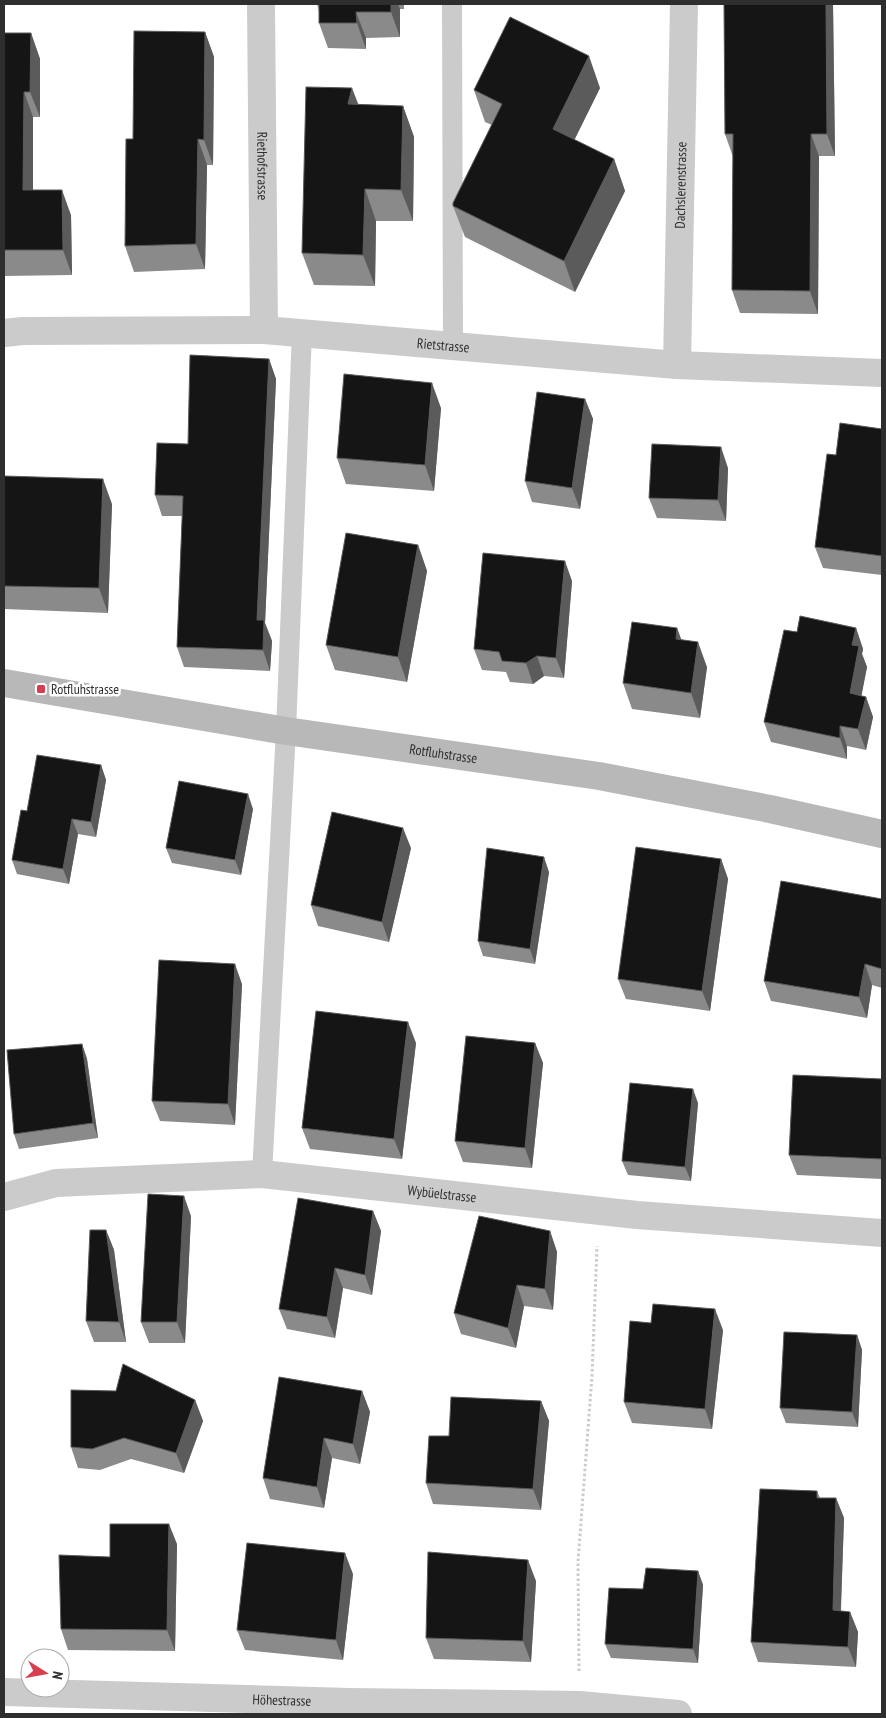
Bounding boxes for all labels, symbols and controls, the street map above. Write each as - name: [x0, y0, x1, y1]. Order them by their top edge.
- street label: Riethofstrasse: [253, 132, 272, 201]
- street label: Dachslerenstrasse: [671, 141, 690, 229]
- street label: Rietstrasse: [416, 334, 470, 356]
- place label: Rotfluhstrasse: [51, 680, 119, 698]
- marker: Rotfluhstrasse: [35, 683, 47, 695]
- street label: Rotfluhstrasse: [408, 740, 479, 767]
- street label: Wybüelstrasse: [407, 1181, 477, 1206]
- north arrow: [20, 1648, 70, 1698]
- text: N: [48, 1670, 67, 1681]
- street label: Höhestrasse: [252, 1690, 312, 1710]

